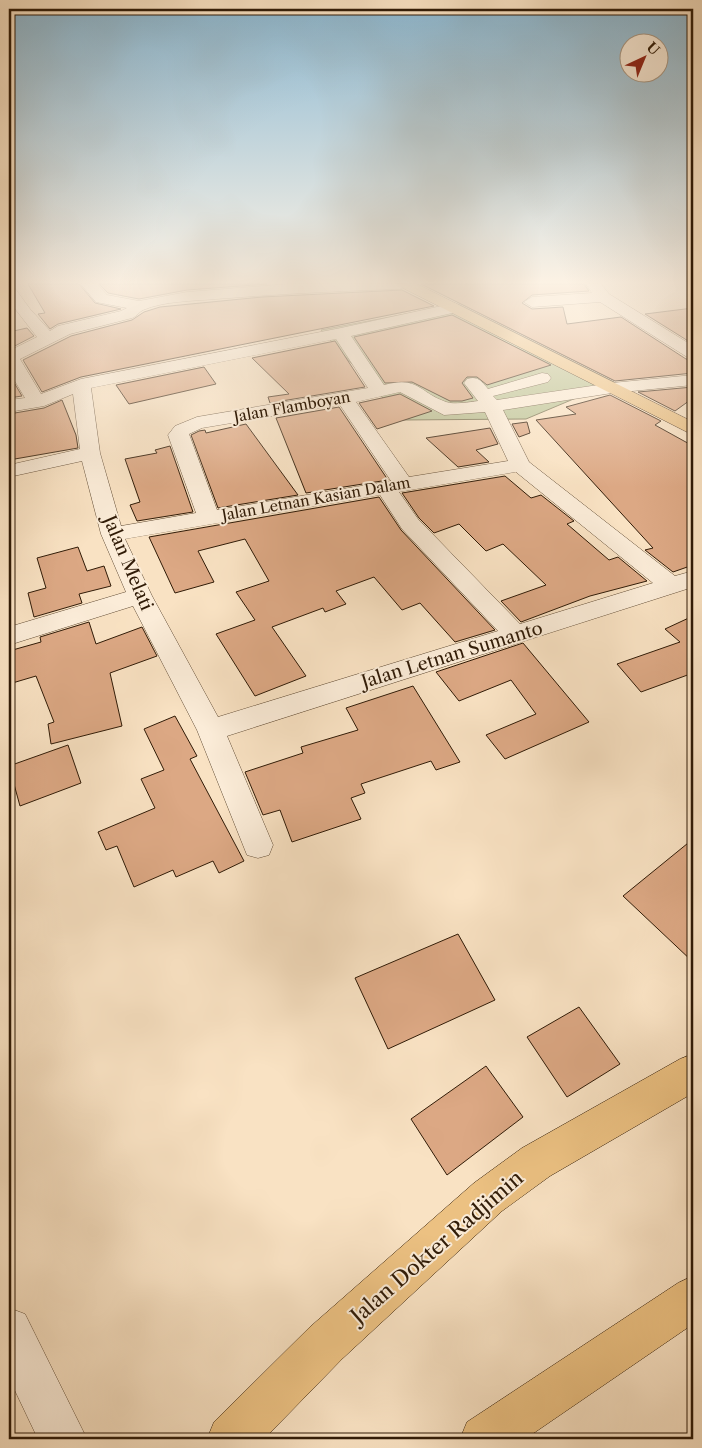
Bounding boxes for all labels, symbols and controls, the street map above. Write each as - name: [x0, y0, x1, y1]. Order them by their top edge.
- north arrow: [620, 32, 670, 82]
- text: U: [643, 38, 664, 60]
- street label: Jalan Flamboyan: [230, 387, 352, 426]
- street label: Jalan Letnan Kasian Dalam: [218, 473, 412, 525]
- street label: Jalan Melati: [97, 509, 158, 614]
- street label: Jalan Letnan Sumanto: [356, 617, 545, 694]
- street label: Jalan Dokter Radjimin: [343, 1165, 528, 1330]

